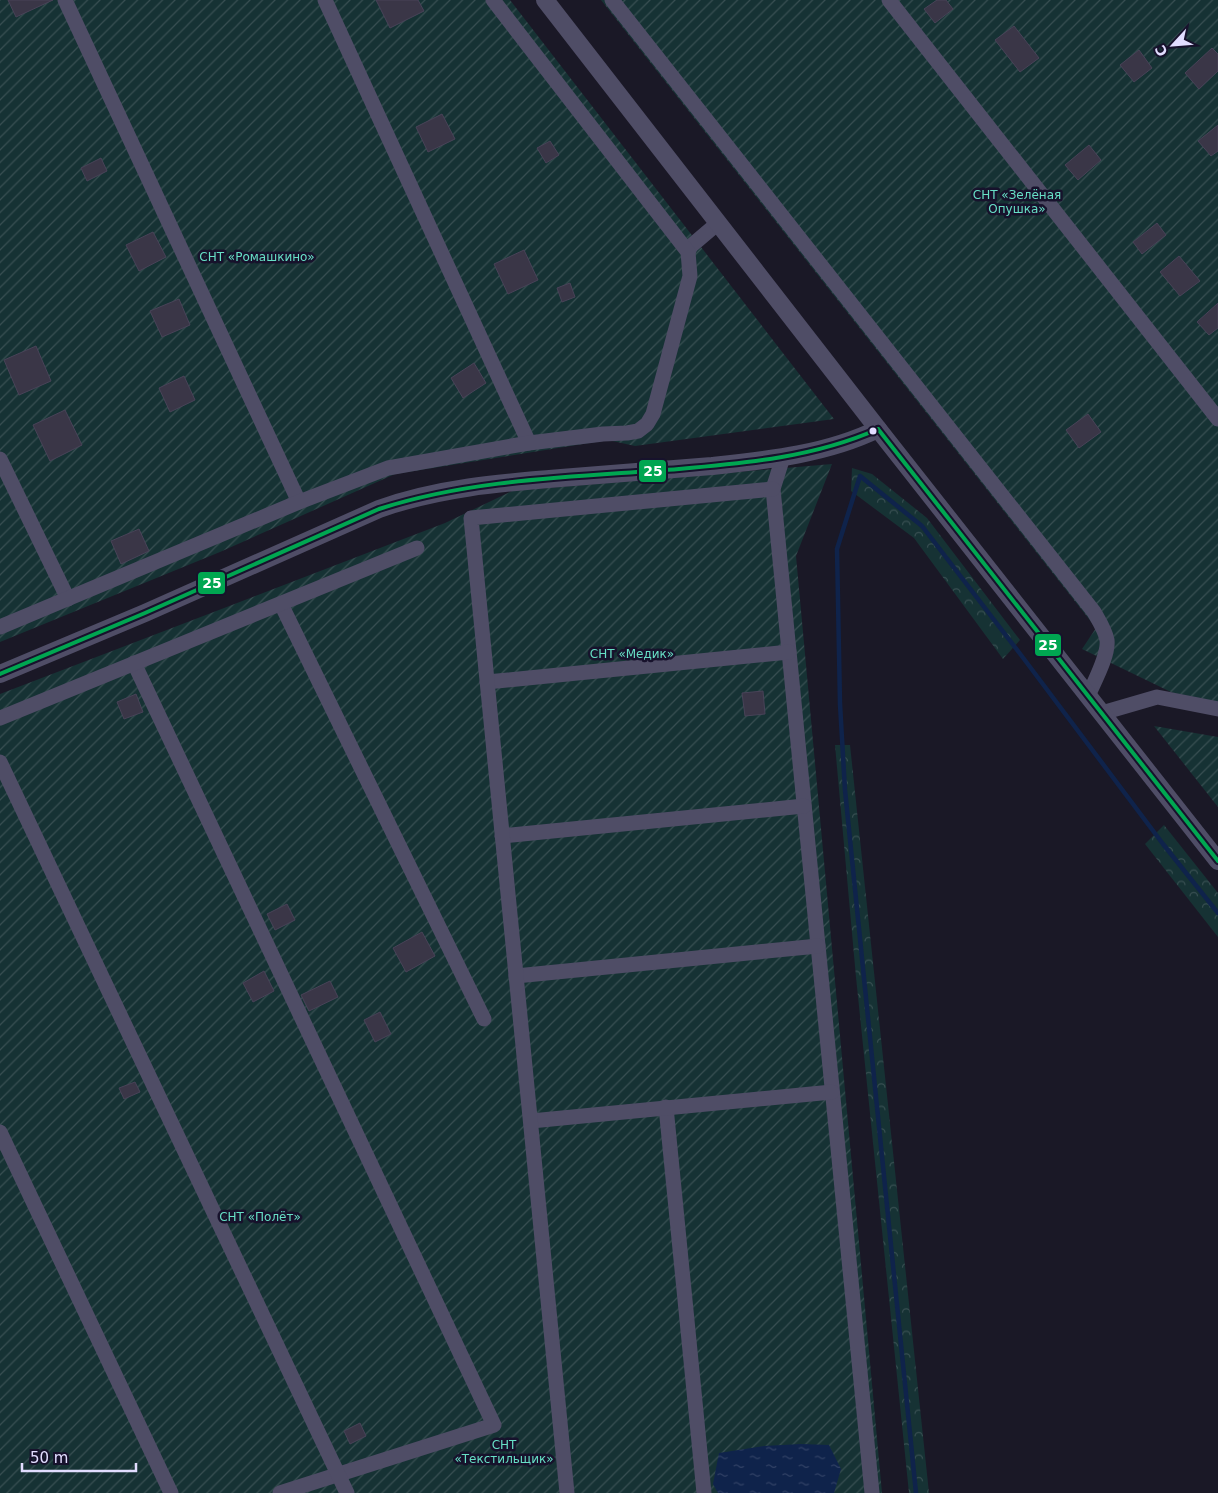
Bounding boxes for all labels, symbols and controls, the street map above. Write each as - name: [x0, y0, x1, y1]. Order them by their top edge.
- north arrow: [1148, 20, 1198, 70]
- text: С: [1152, 43, 1171, 59]
- park label: СНТ «Зелёная Опушка»: [973, 188, 1061, 216]
- park label: СНТ «Ромашкино»: [199, 250, 315, 264]
- unlabelled marker: [868, 426, 878, 436]
- line badge: 25: [638, 459, 667, 483]
- text: 25: [643, 463, 663, 479]
- line badge: 25: [197, 571, 226, 595]
- text: 25: [202, 575, 222, 591]
- line badge: 25: [1034, 633, 1062, 657]
- text: 25: [1038, 637, 1058, 653]
- park label: СНТ «Медик»: [590, 647, 674, 661]
- park label: СНТ «Полёт»: [219, 1210, 301, 1224]
- park label: СНТ «Текстильщик»: [454, 1438, 554, 1466]
- scale bar: [22, 1440, 136, 1472]
- text: 50 m: [30, 1449, 68, 1467]

